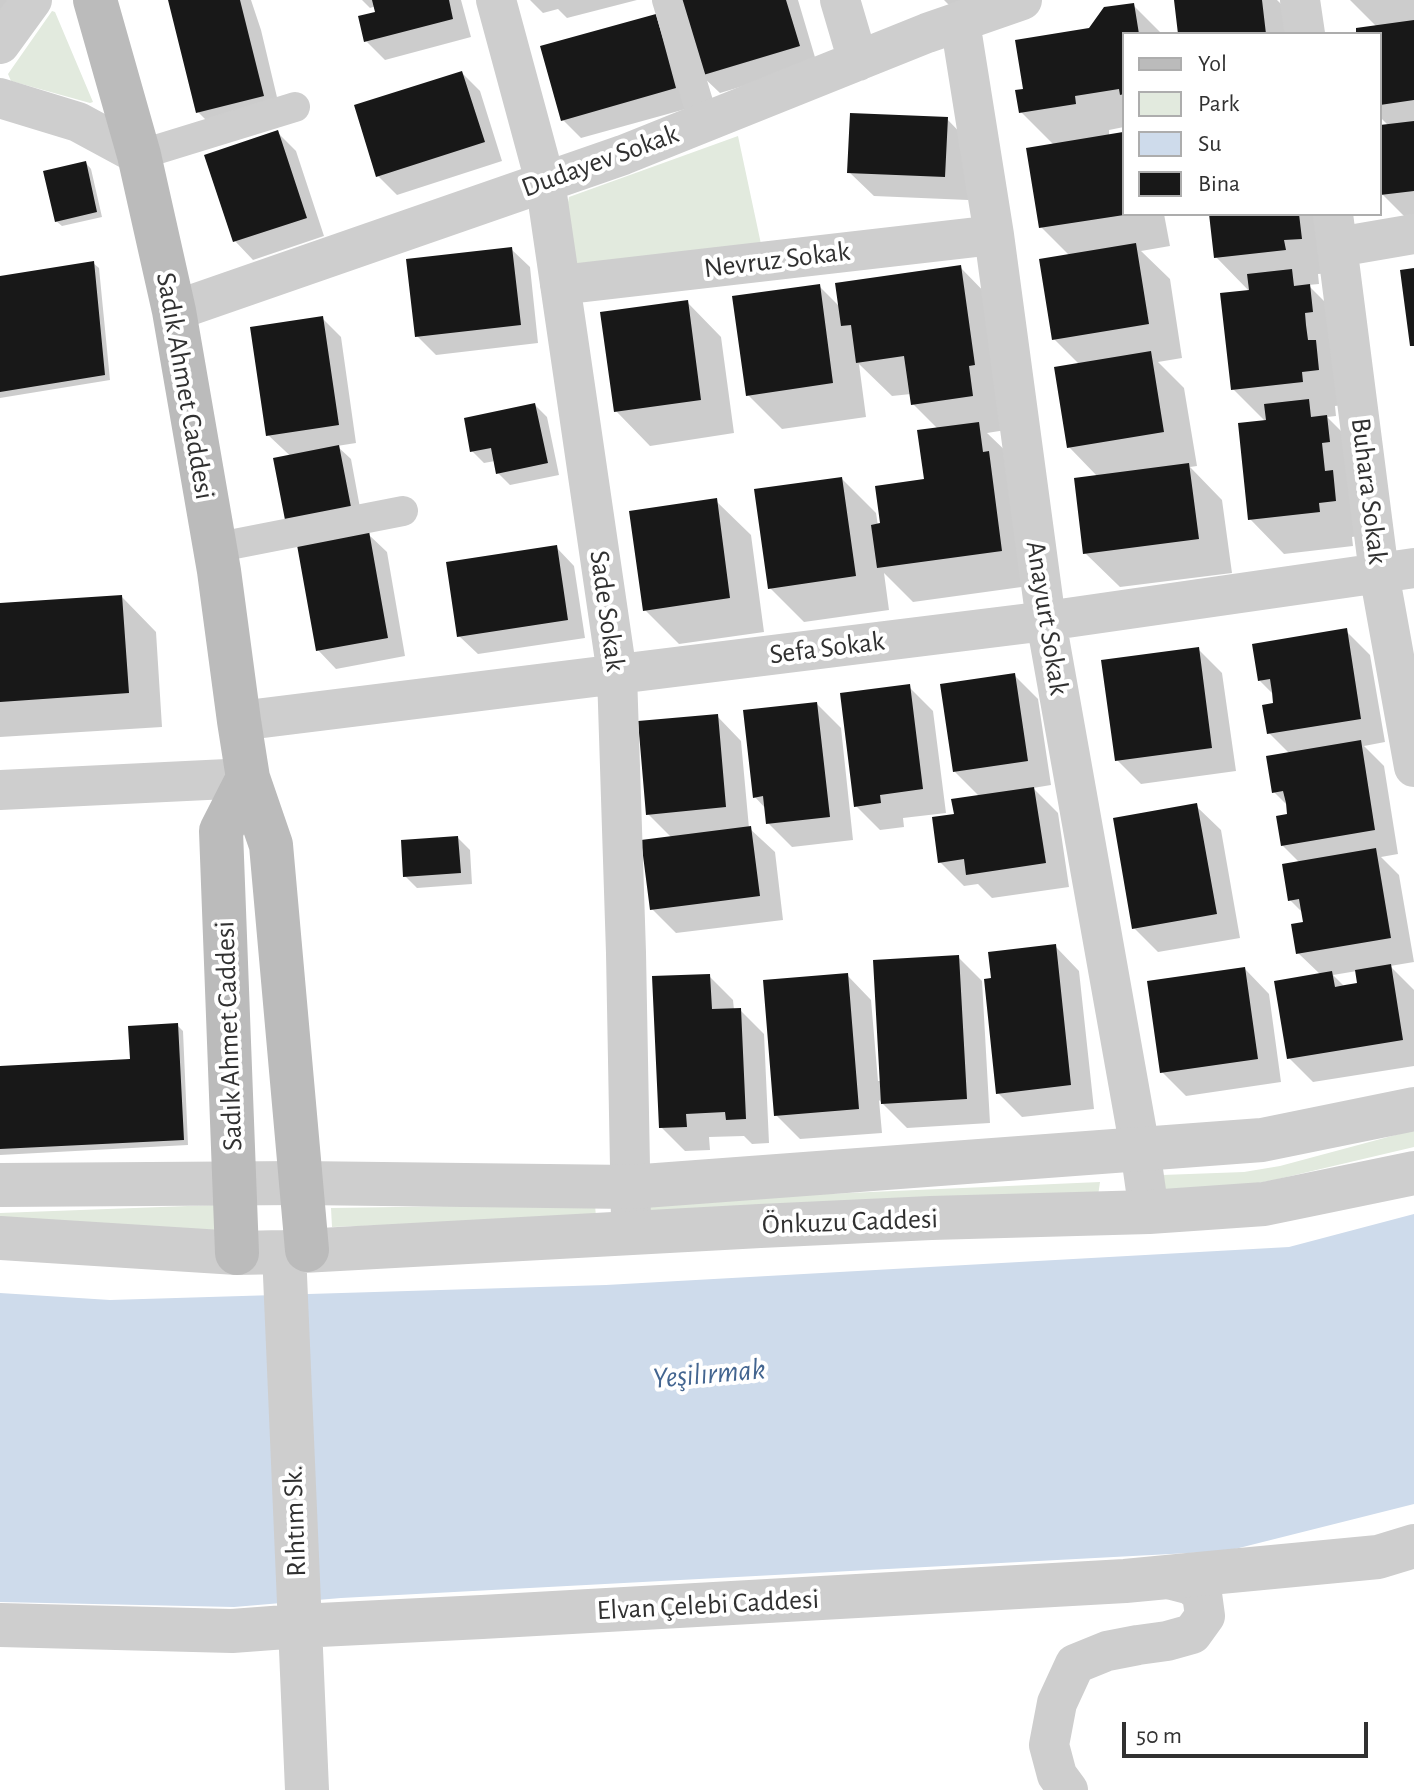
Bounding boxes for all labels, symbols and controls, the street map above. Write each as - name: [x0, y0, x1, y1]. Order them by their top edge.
- legend: [1122, 32, 1382, 216]
- text: Yol: [1198, 52, 1227, 76]
- text: Park: [1198, 92, 1239, 116]
- street label: Dudayev Sokak: [517, 117, 683, 205]
- text: Su: [1198, 132, 1222, 156]
- text: Bina: [1198, 172, 1240, 196]
- street label: Nevruz Sokak: [702, 234, 852, 286]
- street label: Sadık Ahmet Caddesi: [148, 270, 222, 502]
- street label: Buhara Sokak: [1343, 416, 1395, 566]
- street label: Anayurt Sokak: [1018, 538, 1076, 698]
- street label: Sade Sokak: [582, 548, 632, 674]
- street label: Sefa Sokak: [768, 624, 886, 672]
- street label: Sadık Ahmet Caddesi: [208, 920, 250, 1152]
- street label: Önkuzu Caddesi: [761, 1202, 939, 1242]
- water label: Yeşilırmak: [651, 1351, 767, 1397]
- street label: Rıhtım Sk.: [276, 1465, 314, 1577]
- street label: Elvan Çelebi Caddesi: [596, 1582, 820, 1628]
- scale bar: [1126, 1706, 1372, 1756]
- text: 50 m: [1136, 1724, 1182, 1748]

